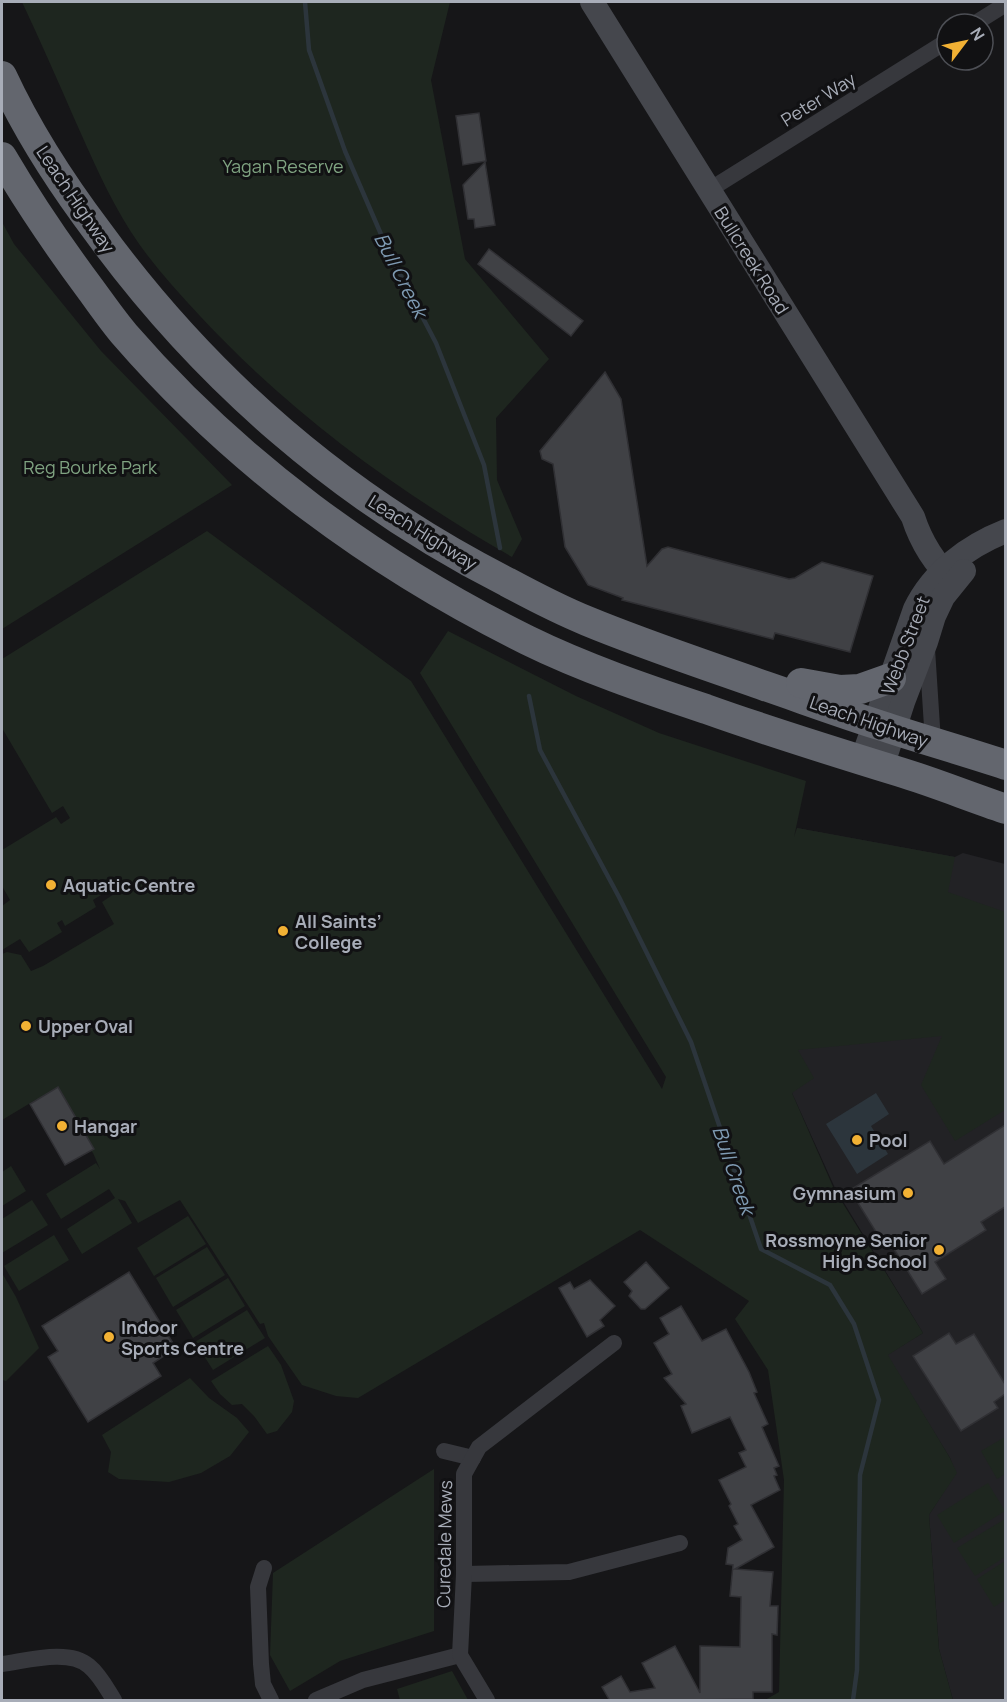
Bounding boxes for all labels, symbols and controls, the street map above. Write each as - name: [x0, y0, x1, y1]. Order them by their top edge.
- north arrow: [935, 12, 995, 72]
- text: N: [965, 23, 990, 45]
- street label: Peter Way: [776, 66, 860, 131]
- street label: Leach Highway: [31, 141, 121, 257]
- park label: Yagan Reserve: [222, 154, 344, 178]
- street label: Bullcreek Road: [709, 202, 795, 318]
- water label: Bull Creek: [368, 228, 435, 325]
- park label: Reg Bourke Park: [23, 455, 158, 479]
- street label: Leach Highway: [364, 489, 482, 575]
- street label: Webb Street: [875, 592, 935, 698]
- street label: Leach Highway: [807, 689, 932, 753]
- place label: Aquatic Centre: [63, 873, 196, 897]
- marker: Aquatic Centre: [44, 878, 58, 892]
- place label: All Saints’ College: [295, 909, 382, 954]
- marker: All Saints’ College: [276, 924, 290, 938]
- place label: Upper Oval: [38, 1014, 133, 1038]
- marker: Upper Oval: [19, 1019, 33, 1033]
- place label: Hangar: [74, 1114, 137, 1138]
- marker: Hangar: [55, 1119, 69, 1133]
- water label: Bull Creek: [706, 1122, 763, 1221]
- place label: Pool: [869, 1128, 908, 1152]
- marker: Pool: [850, 1133, 864, 1147]
- place label: Gymnasium: [793, 1181, 896, 1205]
- marker: Gymnasium: [901, 1186, 915, 1200]
- place label: Rossmoyne Senior High School: [765, 1228, 927, 1273]
- marker: Rossmoyne Senior High School: [932, 1243, 946, 1257]
- place label: Indoor Sports Centre: [121, 1315, 244, 1360]
- marker: Indoor Sports Centre: [102, 1330, 116, 1344]
- street label: Curedale Mews: [431, 1480, 457, 1608]

